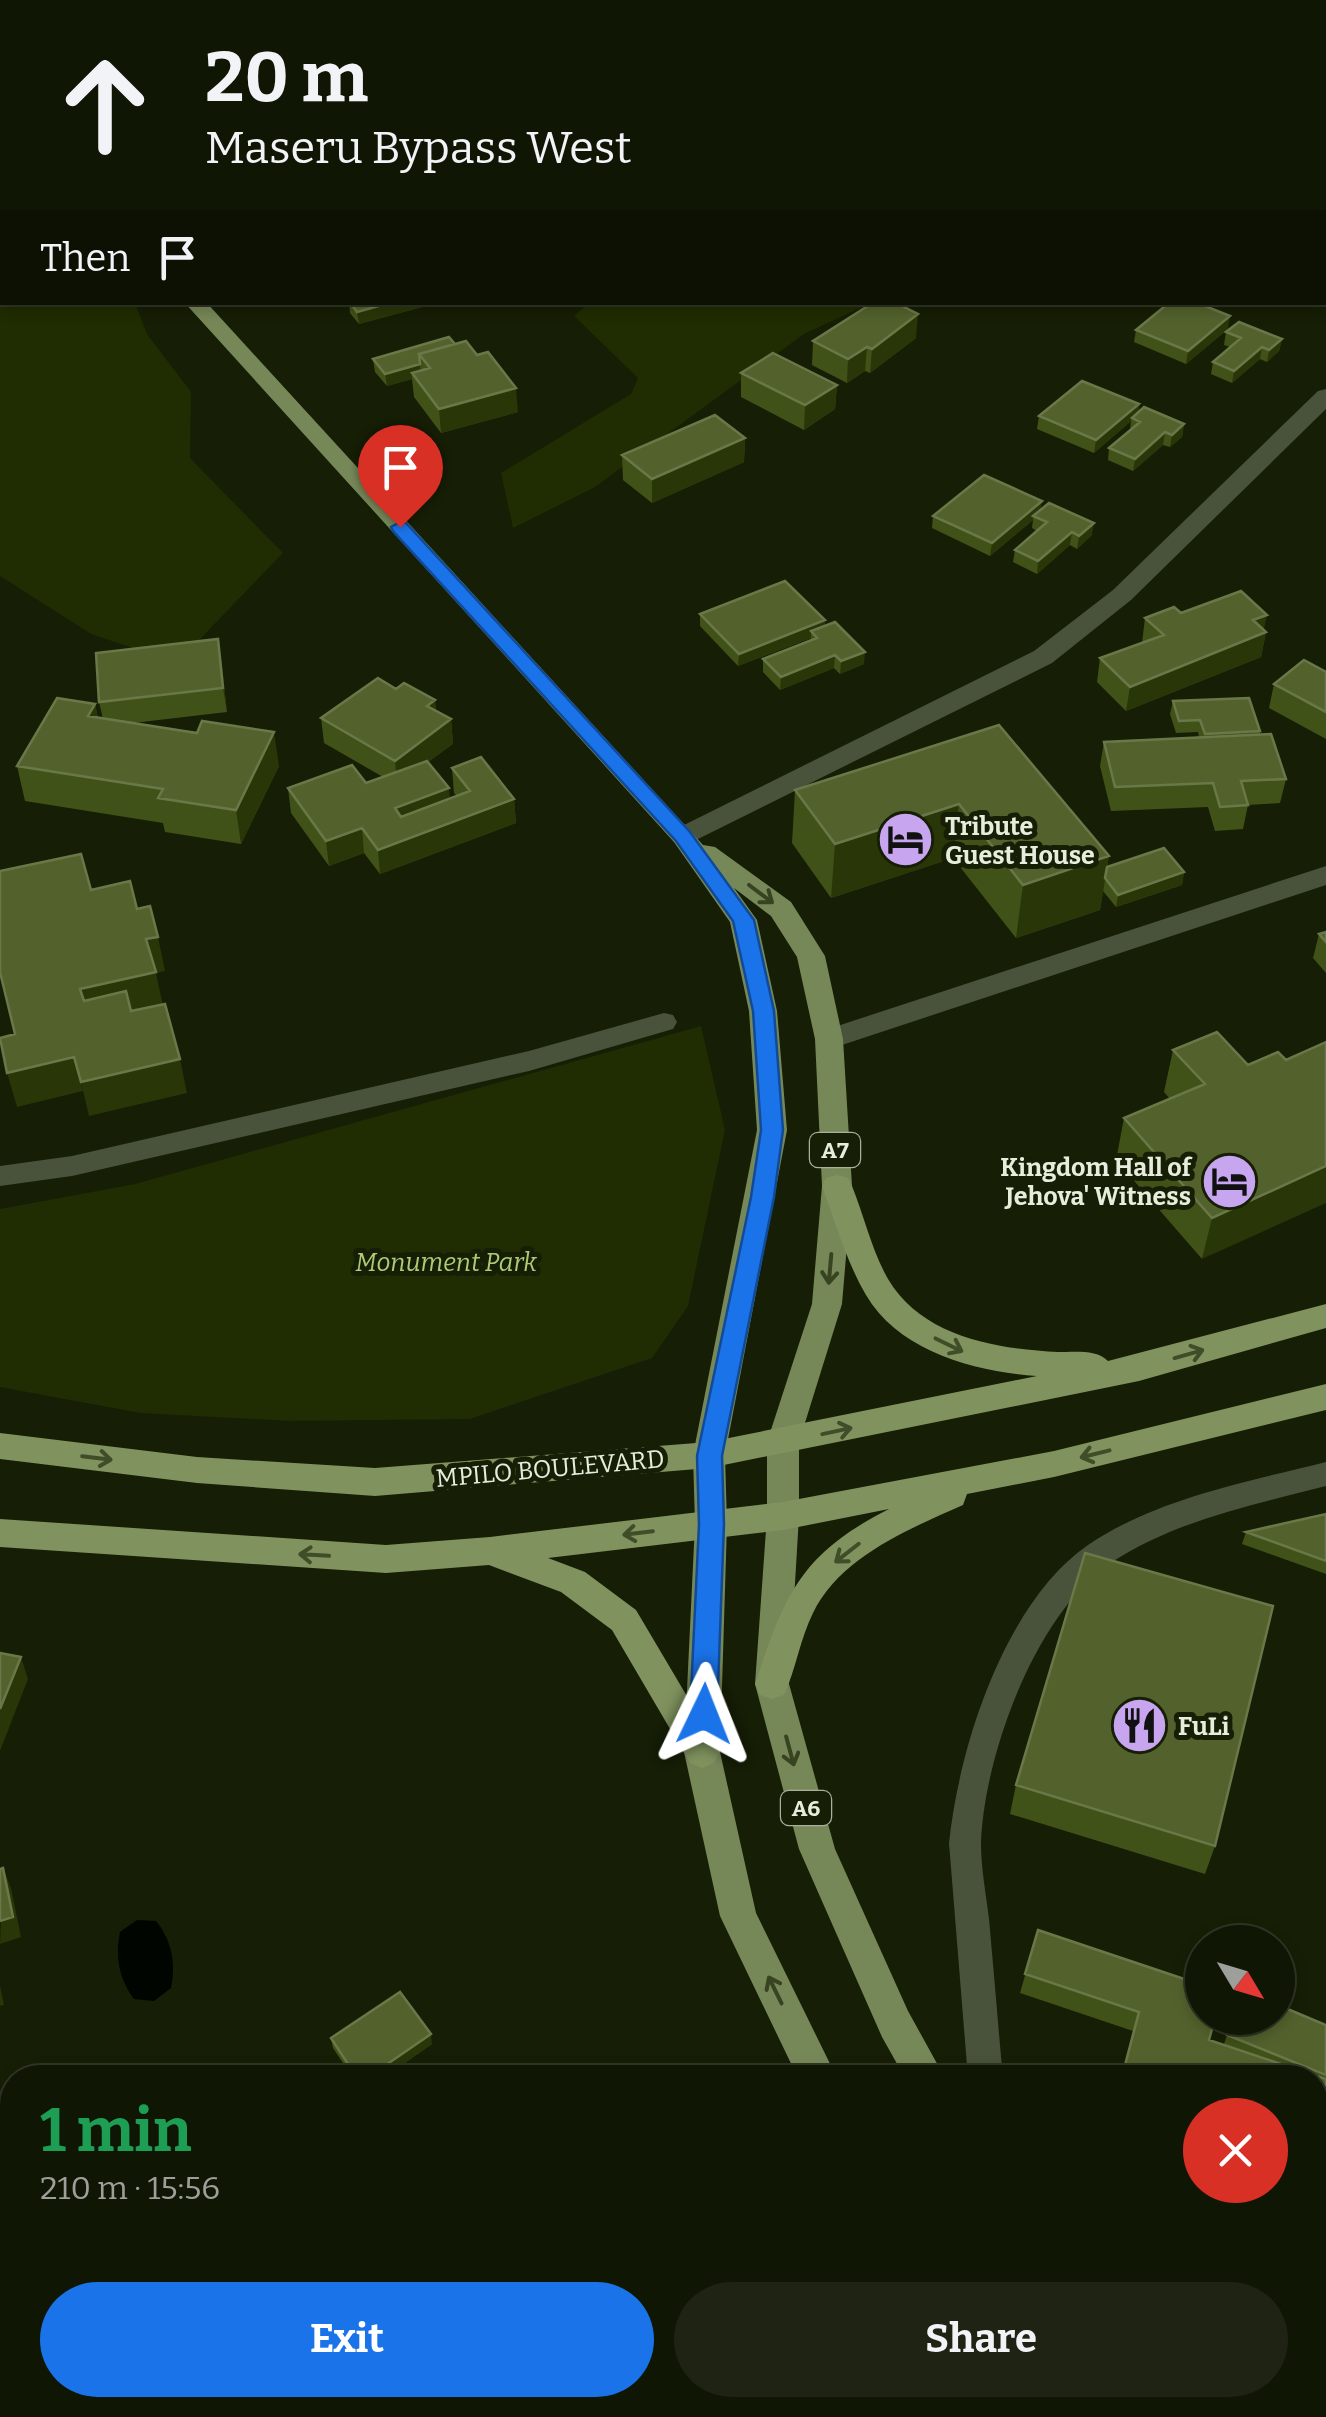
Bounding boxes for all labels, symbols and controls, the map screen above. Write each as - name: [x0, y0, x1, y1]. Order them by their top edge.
- text: 20 m: [205, 36, 368, 120]
- icon: ahead: [40, 40, 170, 170]
- text: Maseru Bypass West: [205, 121, 632, 175]
- icon: arrive: [150, 230, 205, 285]
- text: Then: [40, 235, 130, 281]
- pin: [358, 425, 443, 528]
- icon: arrive: [373, 440, 428, 495]
- hotel icon: Tribute Guest House: [876, 810, 936, 870]
- place label: Tribute Guest House: [945, 812, 1095, 871]
- one-way arrow: [747, 884, 775, 905]
- road number: A7: [810, 1133, 860, 1167]
- hotel icon: Kingdom Hall of Jehova' Witness: [1200, 1151, 1260, 1211]
- place label: Kingdom Hall of Jehova' Witness: [1000, 1153, 1193, 1212]
- park label: Monument Park: [355, 1248, 537, 1278]
- one-way arrow: [820, 1252, 839, 1284]
- one-way arrow: [934, 1336, 963, 1355]
- one-way arrow: [1173, 1344, 1204, 1363]
- one-way arrow: [820, 1420, 852, 1439]
- street label: MPILO BOULEVARD: [434, 1444, 666, 1494]
- one-way arrow: [1080, 1446, 1112, 1464]
- one-way arrow: [80, 1449, 112, 1468]
- one-way arrow: [622, 1524, 654, 1543]
- one-way arrow: [834, 1542, 861, 1563]
- one-way arrow: [298, 1545, 331, 1564]
- position arrow: [652, 1662, 756, 1766]
- restaurant icon: FuLi: [1109, 1696, 1169, 1756]
- place label: FuLi: [1178, 1712, 1229, 1742]
- one-way arrow: [782, 1735, 801, 1766]
- road number: A6: [781, 1791, 831, 1825]
- north arrow: [1185, 1925, 1295, 2035]
- map controls: [1185, 1925, 1295, 2035]
- one-way arrow: [764, 1976, 783, 2006]
- text: 1 min: [40, 2095, 192, 2167]
- button: close: [1183, 2098, 1288, 2203]
- text: 210 m · 15:56: [40, 2169, 220, 2207]
- button: Exit: [40, 2282, 654, 2397]
- button: Share: [674, 2282, 1288, 2397]

